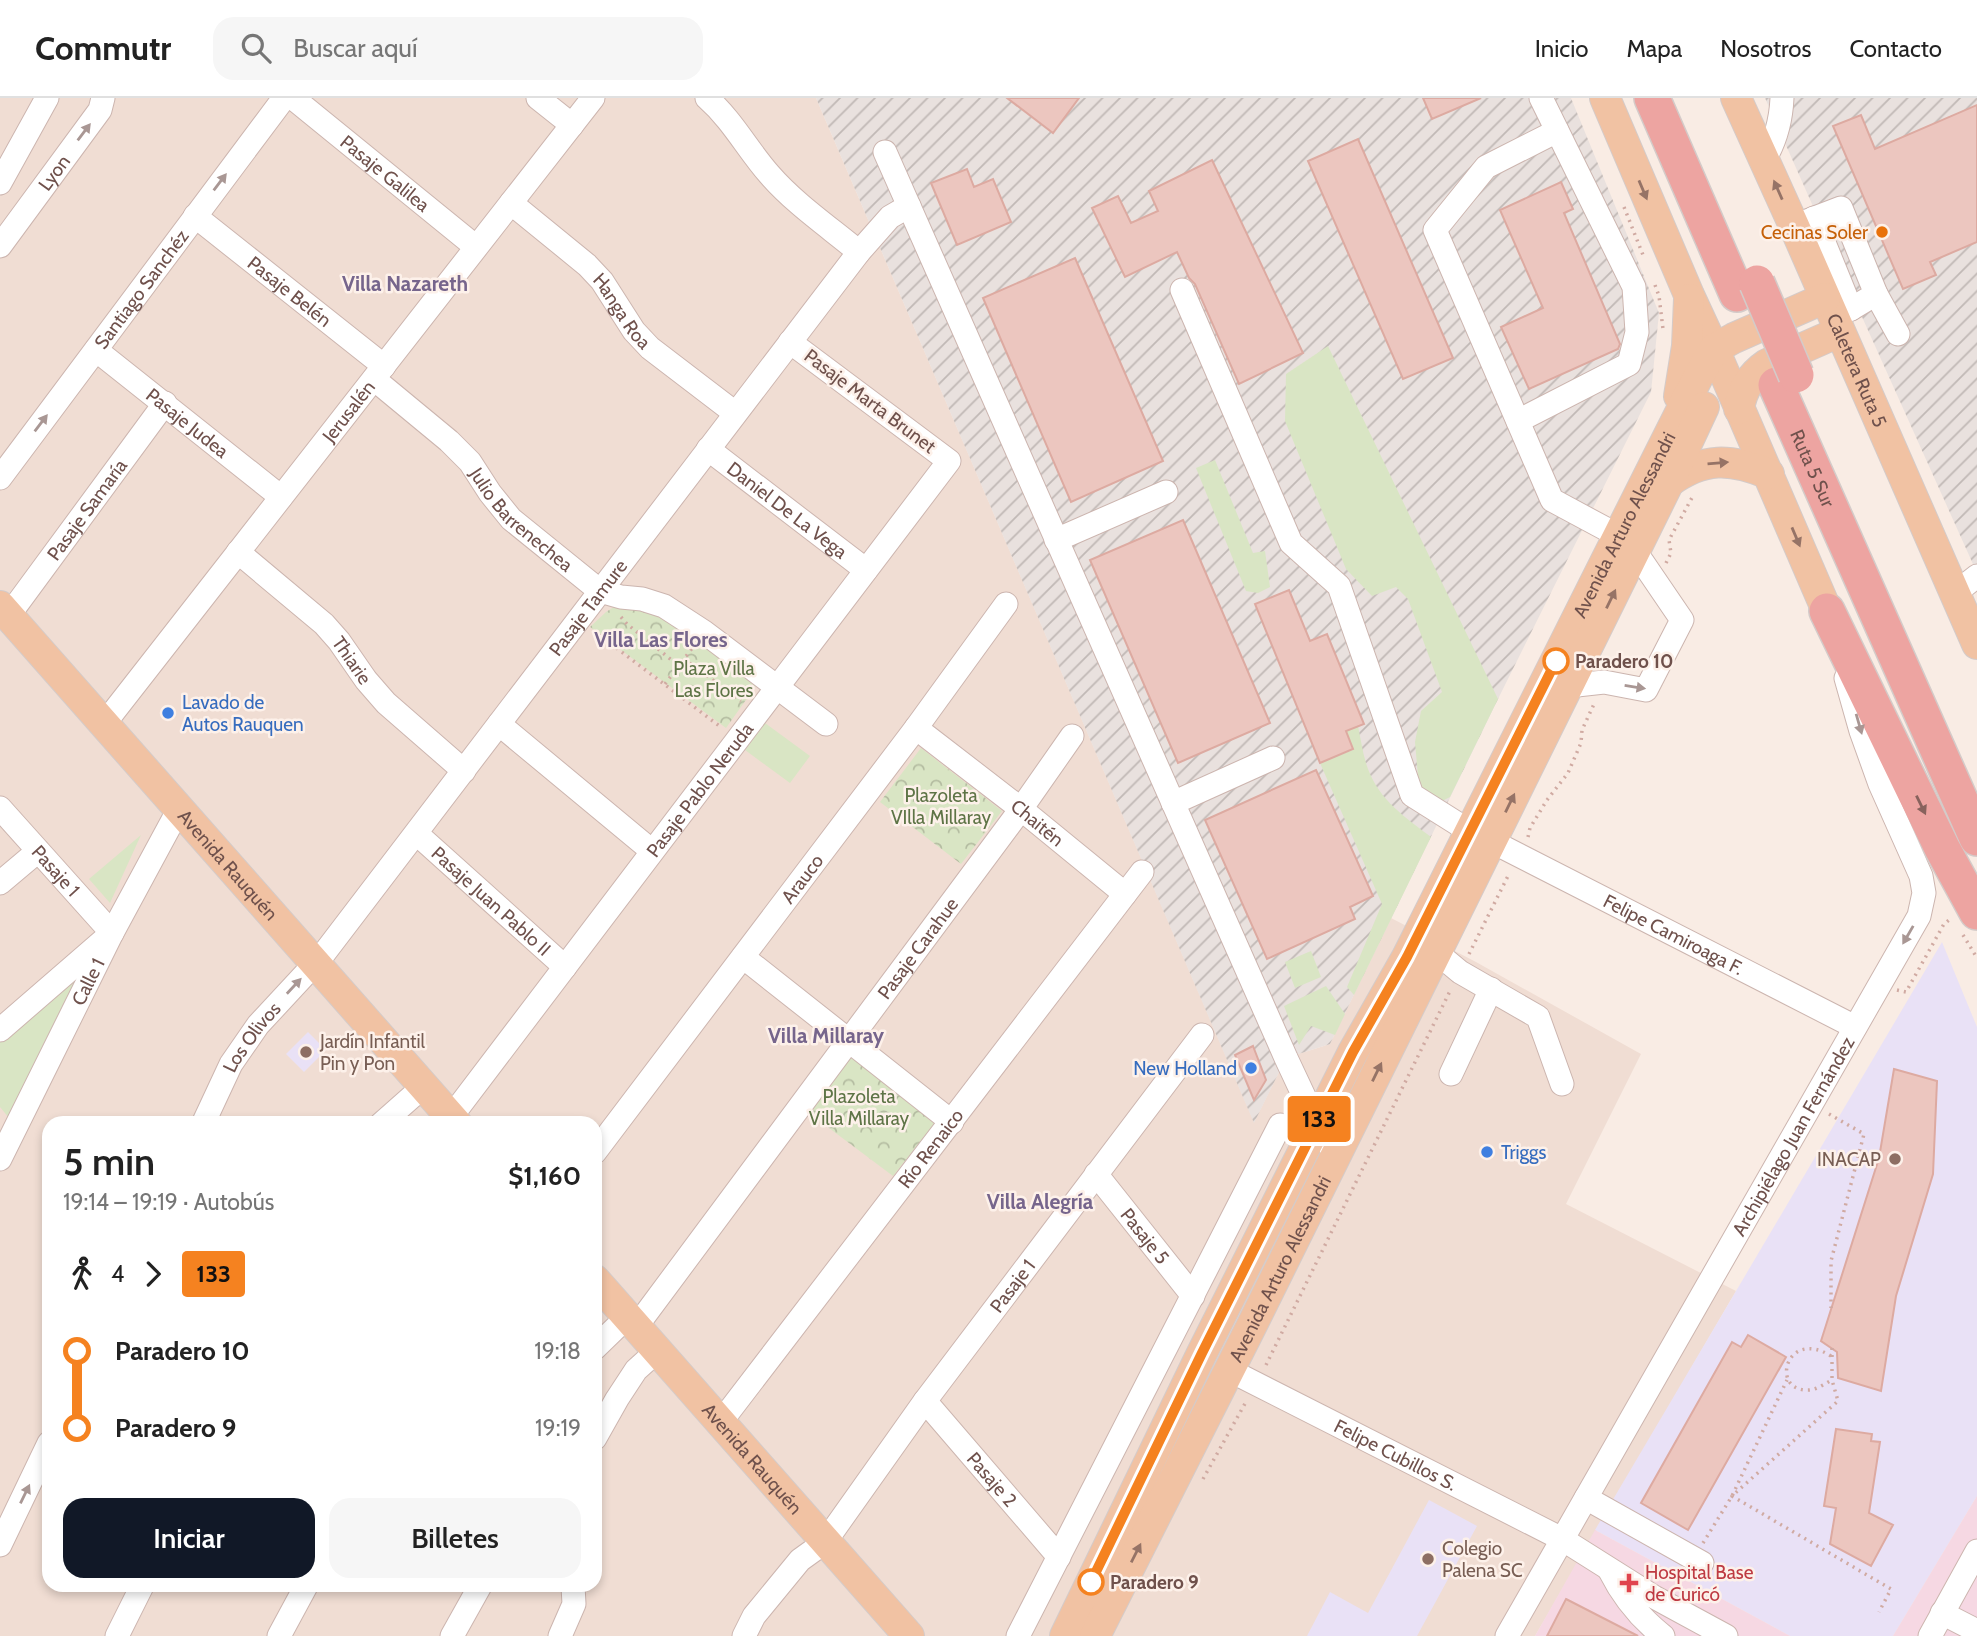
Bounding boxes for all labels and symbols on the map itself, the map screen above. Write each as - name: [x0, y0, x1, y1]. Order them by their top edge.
- one-way arrow: [77, 123, 91, 141]
- street label: Pasaje Galilea: [336, 130, 435, 216]
- street label: Lyon: [33, 150, 75, 195]
- one-way arrow: [213, 173, 227, 191]
- one-way arrow: [1638, 179, 1649, 200]
- one-way arrow: [1772, 180, 1784, 200]
- place label: Cecinas Soler: [1761, 221, 1868, 244]
- marker: Cecinas Soler: [1874, 224, 1890, 240]
- street label: Santiago Sanchéz: [89, 225, 193, 353]
- street label: Pasaje Belén: [243, 251, 336, 332]
- street label: Hanga Roa: [589, 268, 656, 353]
- district label: Villa Nazareth: [342, 271, 468, 296]
- street label: Caletera Ruta 5: [1822, 310, 1892, 431]
- street label: Pasaje Marta Brunet: [800, 344, 941, 458]
- street label: Jerusalén: [317, 376, 380, 447]
- street label: Pasaje Judea: [142, 383, 233, 463]
- one-way arrow: [33, 415, 48, 433]
- street label: Ruta 5 Sur: [1786, 426, 1840, 511]
- street label: Avenida Arturo Alessandri: [1568, 428, 1680, 622]
- street label: Pasaje Samaría: [42, 454, 131, 565]
- street label: Daniel De La Vega: [723, 456, 852, 563]
- one-way arrow: [1707, 457, 1729, 468]
- street label: Julio Barrenechea: [465, 462, 578, 576]
- one-way arrow: [1790, 526, 1801, 547]
- street label: Pasaje Tamure: [544, 555, 632, 660]
- one-way arrow: [1606, 589, 1617, 609]
- district label: Villa Las Flores: [594, 627, 728, 652]
- street label: Thiarie: [328, 632, 377, 689]
- marker: Paradero 10: [1543, 648, 1569, 674]
- place label: Paradero 10: [1575, 650, 1673, 673]
- park label: Plaza Villa Las Flores: [673, 657, 755, 702]
- one-way arrow: [1624, 682, 1646, 693]
- place label: Lavado de Autos Rauquen: [182, 691, 304, 736]
- marker: Lavado de Autos Rauquen: [160, 705, 176, 721]
- one-way arrow: [1854, 713, 1865, 735]
- street label: Pasaje Pablo Neruda: [641, 718, 758, 861]
- park label: Plazoleta VIlla Millaray: [891, 784, 991, 829]
- one-way arrow: [1505, 793, 1516, 813]
- street label: Chaitén: [1006, 794, 1069, 851]
- one-way arrow: [1915, 795, 1927, 815]
- street label: Avenida Rauquén: [173, 805, 283, 925]
- street label: Pasaje 1: [27, 840, 85, 901]
- street label: Pasaje Juan Pablo II: [427, 841, 556, 960]
- street label: Arauco: [776, 849, 828, 908]
- street label: Felipe Camiroaga F.: [1600, 889, 1747, 980]
- street label: Pasaje Carahue: [872, 893, 963, 1003]
- one-way arrow: [1902, 925, 1914, 945]
- street label: Calle 1: [67, 954, 109, 1009]
- one-way arrow: [286, 977, 302, 995]
- street label: Los Olivos: [217, 997, 285, 1076]
- district label: Villa Millaray: [768, 1023, 885, 1048]
- place label: Jardín Infantil Pin y Pon: [319, 1030, 425, 1075]
- street label: Archipiélago Juan Fernández: [1727, 1032, 1859, 1240]
- marker: Jardín Infantil Pin y Pon: [298, 1044, 314, 1060]
- place label: New Holland: [1133, 1057, 1237, 1080]
- marker: New Holland: [1243, 1060, 1259, 1076]
- one-way arrow: [1371, 1062, 1382, 1082]
- park label: Plazoleta Villa Millaray: [809, 1085, 910, 1130]
- line badge: 133: [1279, 1096, 1359, 1142]
- street label: Río Renaico: [893, 1104, 968, 1192]
- place label: Triggs: [1501, 1141, 1546, 1164]
- marker: Triggs: [1479, 1144, 1495, 1160]
- place label: INACAP: [1817, 1148, 1881, 1171]
- marker: INACAP: [1887, 1151, 1903, 1167]
- street label: Avenida Arturo Alessandri: [1224, 1172, 1336, 1366]
- district label: Villa Alegría: [987, 1189, 1094, 1214]
- street label: Pasaje 5: [1116, 1203, 1174, 1268]
- street label: Pasaje 1: [985, 1255, 1040, 1317]
- street label: Avenida Rauquén: [698, 1398, 807, 1519]
- street label: Felipe Cubillos S.: [1331, 1414, 1461, 1495]
- street label: Pasaje 2: [962, 1447, 1022, 1511]
- one-way arrow: [19, 1484, 30, 1504]
- place label: Colegio Palena SC: [1442, 1537, 1523, 1582]
- one-way arrow: [1131, 1543, 1142, 1563]
- marker: Colegio Palena SC: [1420, 1551, 1436, 1567]
- place label: Hospital Base de Curicó: [1645, 1561, 1754, 1606]
- marker: Paradero 9: [1078, 1569, 1104, 1595]
- place label: Paradero 9: [1110, 1571, 1199, 1594]
- marker: Hospital Base de Curicó: [1619, 1573, 1639, 1593]

